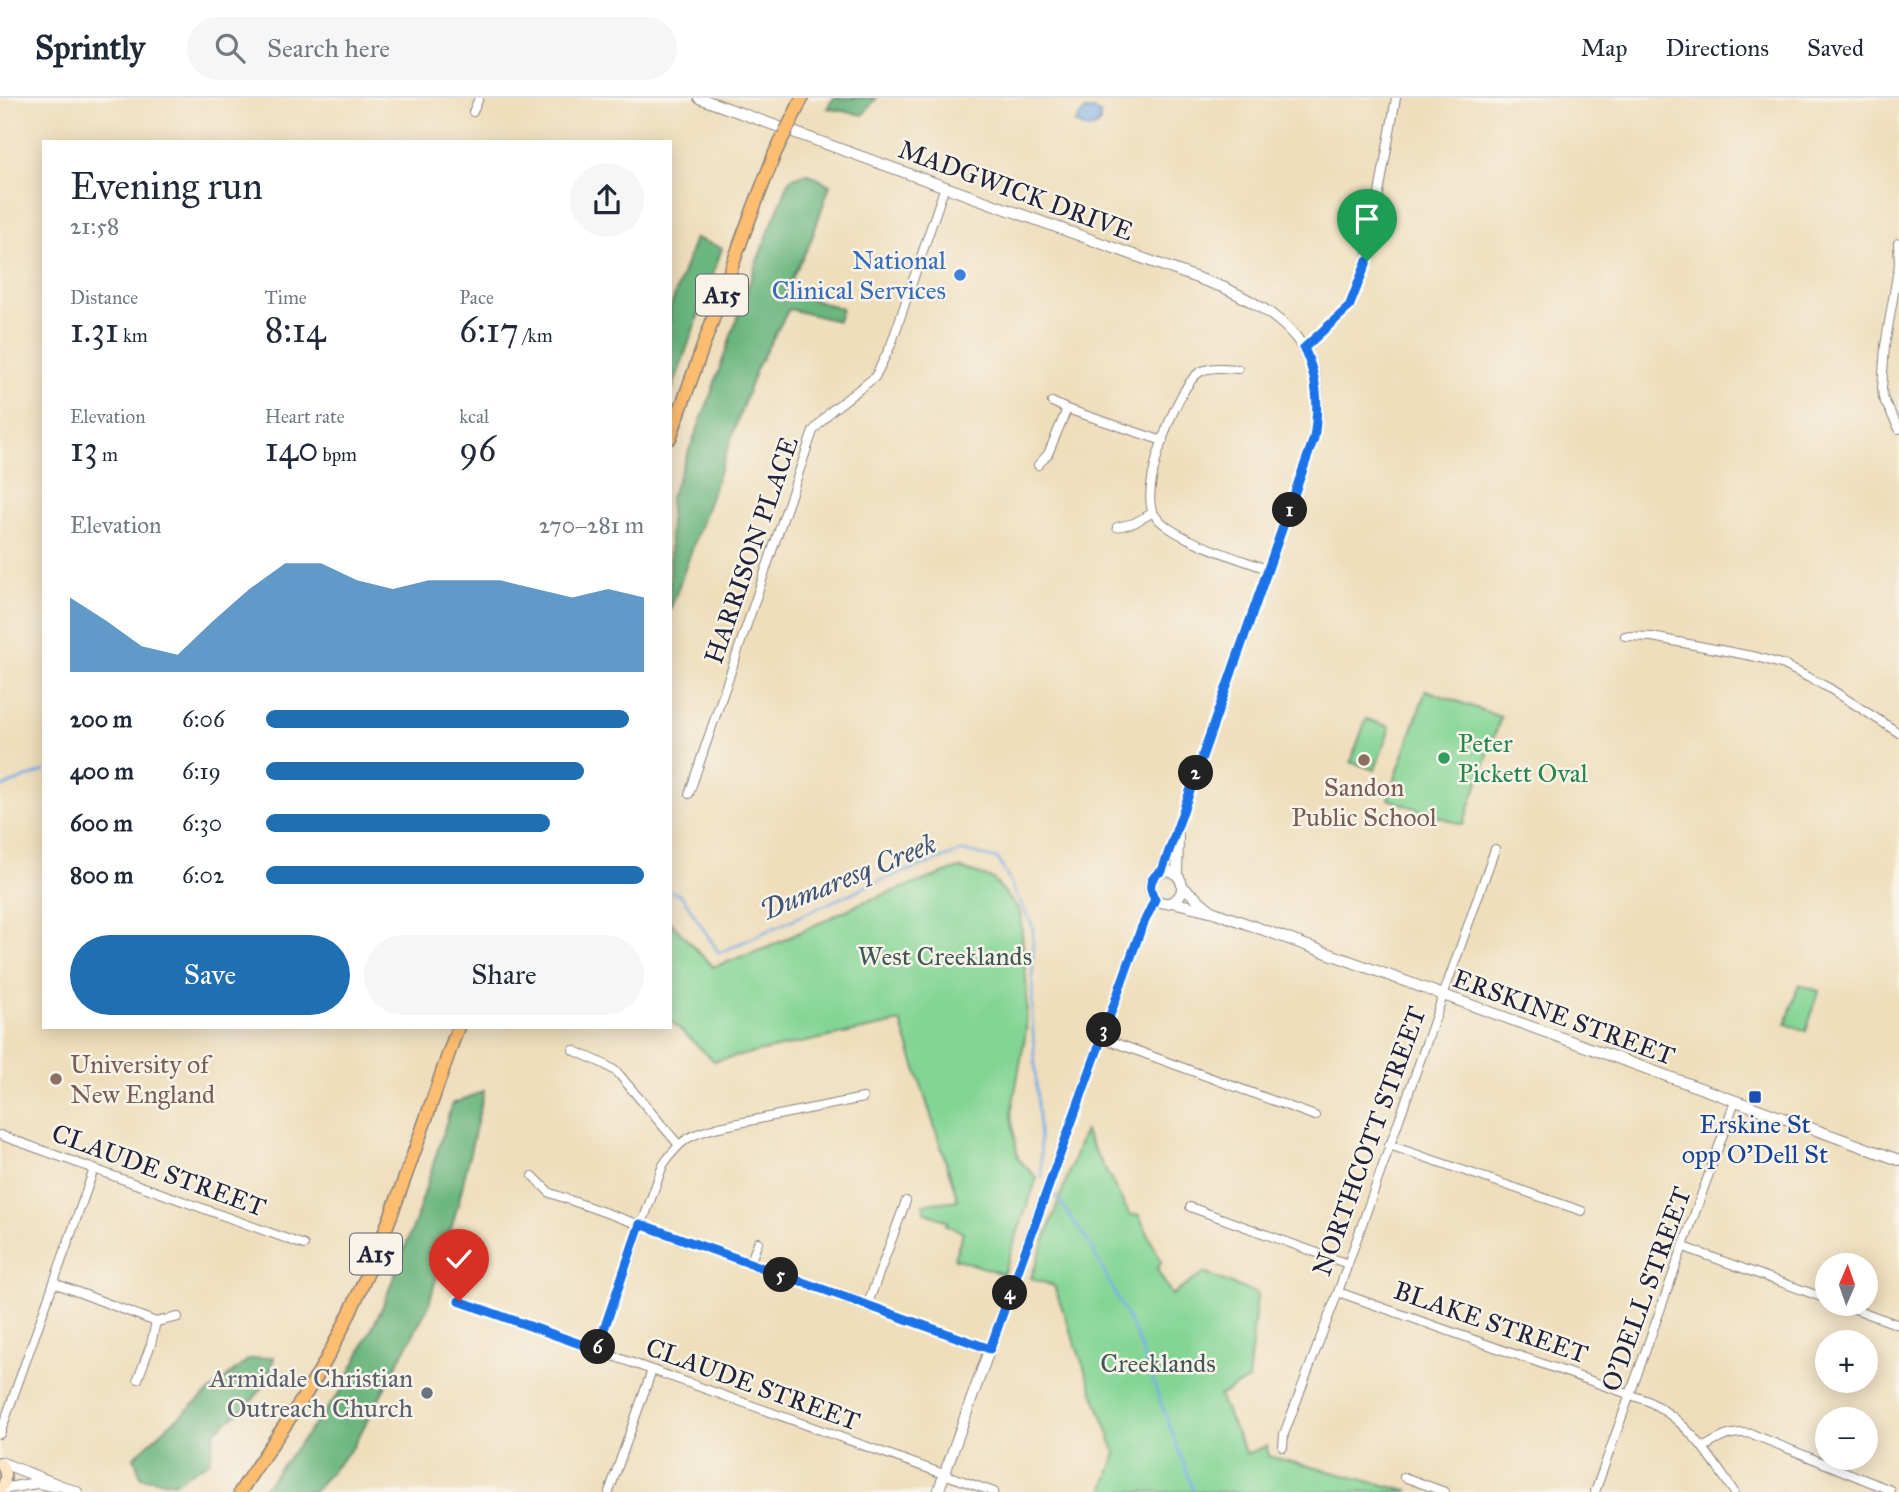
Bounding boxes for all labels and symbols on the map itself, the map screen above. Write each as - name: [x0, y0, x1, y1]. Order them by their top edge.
- street label: MADGWICK DRIVE: [894, 133, 1138, 247]
- pin: [1337, 189, 1397, 261]
- place label: National Clinical Services: [772, 244, 946, 306]
- marker: National Clinical Services: [952, 267, 968, 283]
- road number: A15: [696, 274, 748, 316]
- street label: HARRISON PLACE: [697, 432, 805, 668]
- pin: 1: [1272, 492, 1308, 528]
- place label: Peter Pickett Oval: [1458, 727, 1588, 789]
- marker: Peter Pickett Oval: [1436, 750, 1452, 766]
- marker: Sandon Public School: [1356, 752, 1372, 768]
- pin: 2: [1178, 756, 1214, 790]
- place label: Sandon Public School: [1291, 771, 1437, 833]
- water label: Dumaresq Creek: [755, 826, 942, 928]
- park label: West Creeklands: [858, 940, 1032, 972]
- street label: ERSKINE STREET: [1449, 962, 1680, 1072]
- street label: NORTHCOTT STREET: [1305, 1002, 1433, 1280]
- pin: 3: [1086, 1012, 1122, 1048]
- place label: University of New England: [70, 1048, 215, 1110]
- marker: University of New England: [48, 1071, 64, 1087]
- marker: Erskine St opp O'Dell St: [1747, 1089, 1763, 1105]
- place label: Erskine St opp O'Dell St: [1682, 1108, 1828, 1170]
- street label: CLAUDE STREET: [48, 1116, 270, 1224]
- street label: O'DELL STREET: [1594, 1182, 1698, 1396]
- pin: [429, 1229, 489, 1301]
- road number: A15: [350, 1234, 402, 1274]
- north arrow: [1815, 1253, 1878, 1316]
- pin: 5: [764, 1258, 798, 1292]
- street label: BLAKE STREET: [1390, 1274, 1592, 1370]
- pin: 4: [992, 1276, 1028, 1310]
- pin: 6: [580, 1330, 616, 1364]
- street label: CLAUDE STREET: [642, 1330, 864, 1438]
- park label: Creeklands: [1100, 1347, 1216, 1379]
- place label: Armidale Christian Outreach Church: [208, 1362, 414, 1424]
- marker: Armidale Christian Outreach Church: [419, 1385, 435, 1401]

